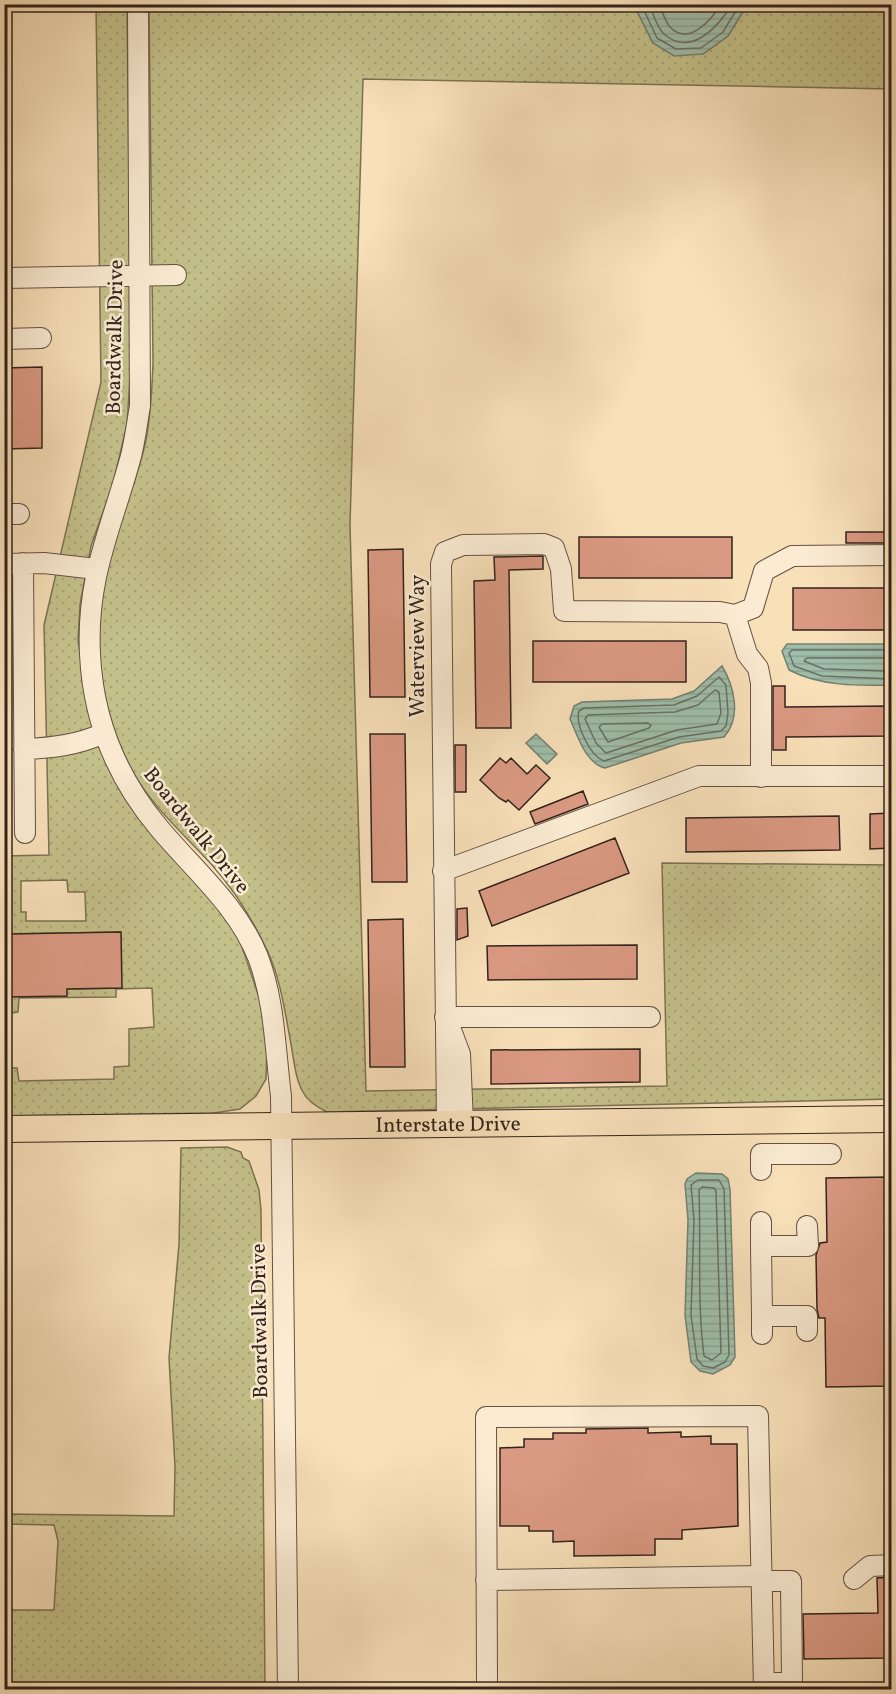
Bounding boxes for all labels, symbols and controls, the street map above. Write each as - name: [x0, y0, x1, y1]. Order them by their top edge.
- street label: Boardwalk Drive: [100, 259, 131, 415]
- street label: Waterview Way: [404, 574, 433, 717]
- street label: Boardwalk Drive: [136, 761, 256, 900]
- street label: Interstate Drive: [375, 1110, 521, 1141]
- street label: Boardwalk Drive: [245, 1243, 276, 1399]

